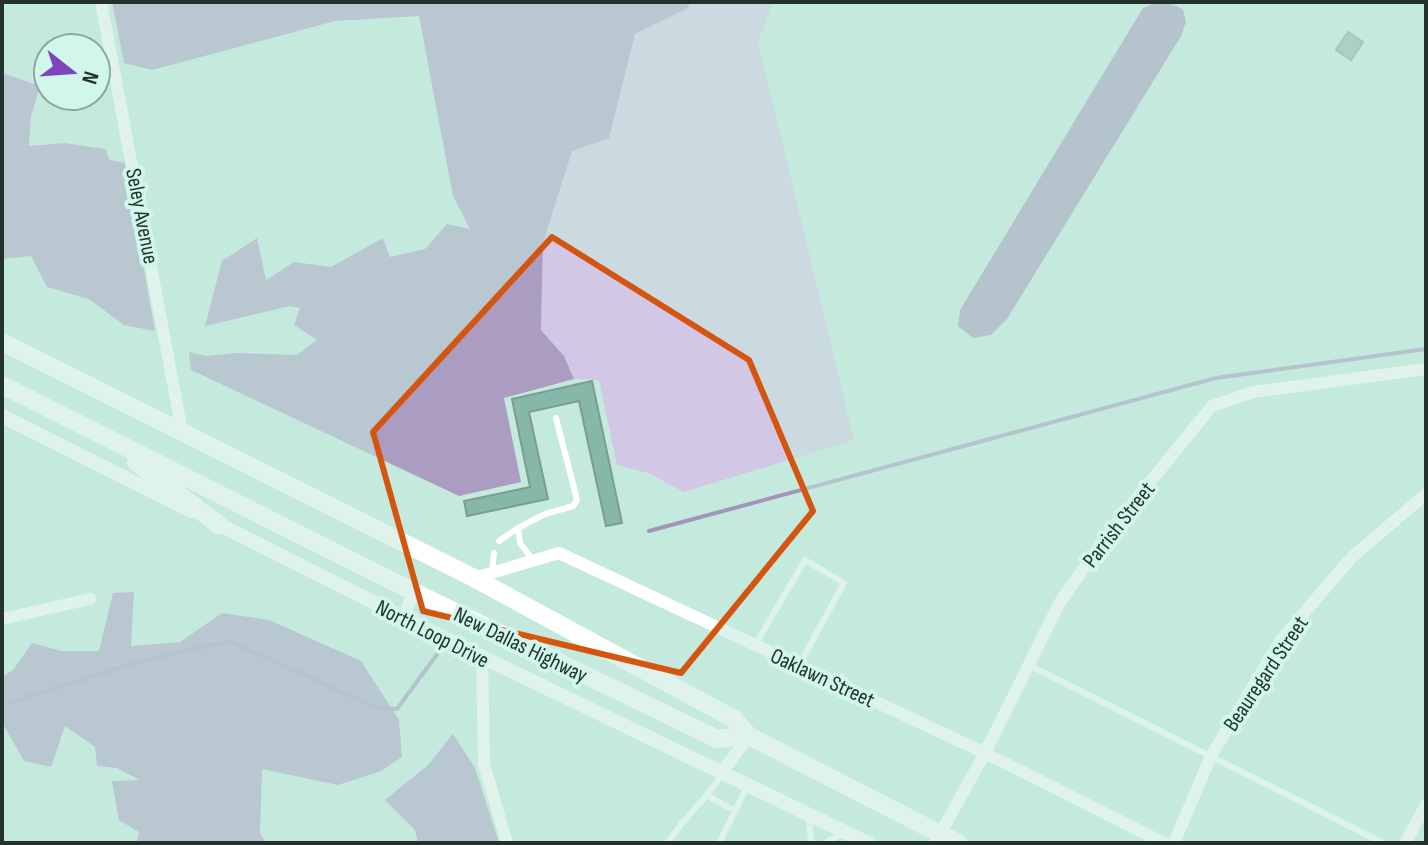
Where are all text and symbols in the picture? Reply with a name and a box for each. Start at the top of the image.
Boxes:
north arrow [32,32,112,112]
text: N [75,68,104,87]
street label: Seley Avenue [119,166,164,266]
street label: Parrish Street [1077,476,1161,573]
street label: North Loop Drive [371,594,494,674]
street label: New Dallas Highway [449,601,592,690]
street label: Beauregard Street [1218,611,1315,737]
street label: Oaklawn Street [766,643,879,714]

